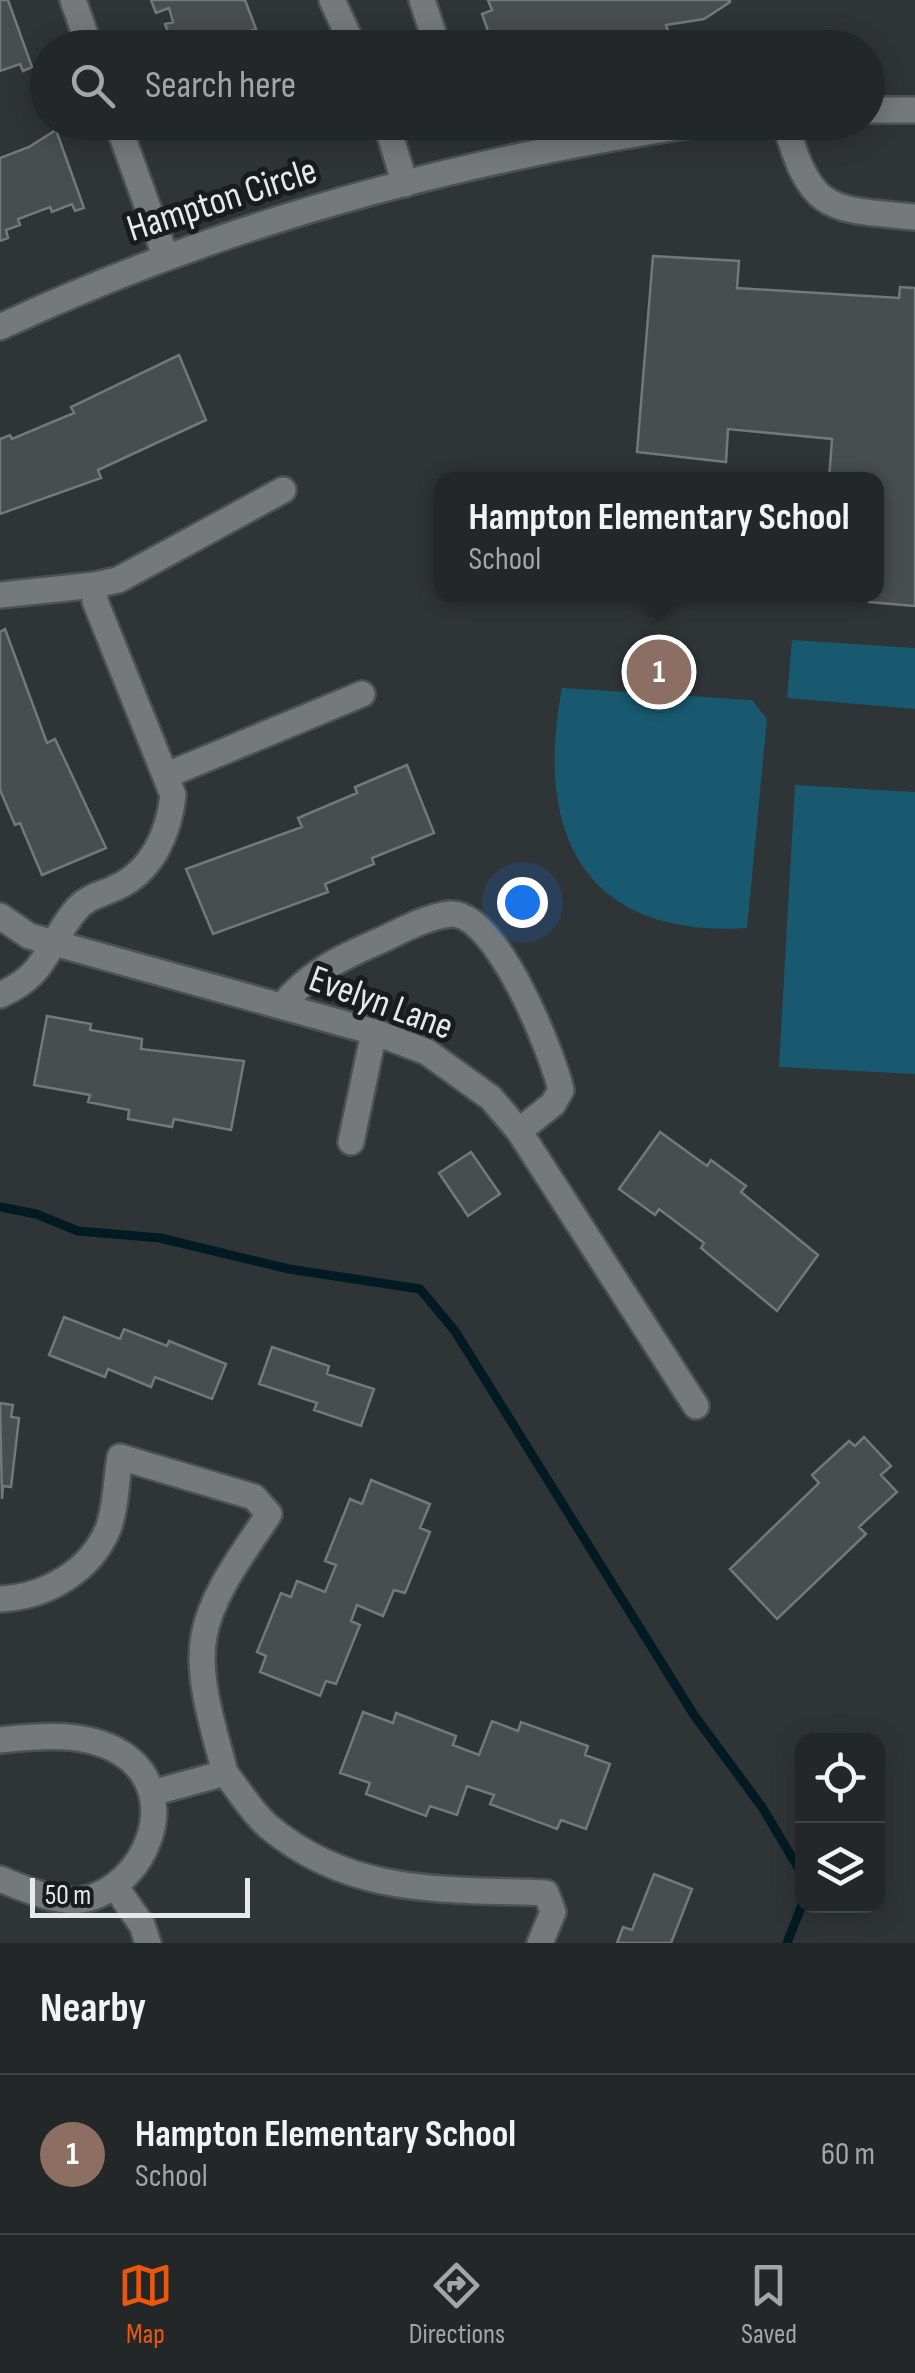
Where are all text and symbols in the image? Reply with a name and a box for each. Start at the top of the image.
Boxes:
search box [30,30,885,140]
icon: search [65,58,120,113]
text: Search here [145,63,296,108]
street label: Hampton Circle [121,148,323,252]
popup [434,472,884,602]
text: Hampton Elementary School [468,495,850,540]
text: School [468,540,541,579]
pin: 1 [626,634,692,710]
your location [497,877,548,928]
street label: Evelyn Lane [303,956,459,1050]
map controls [795,1733,885,1913]
button: locate [795,1733,885,1823]
button: layers [795,1823,885,1913]
scale bar [30,1873,250,1918]
text: 50 m [45,1879,91,1912]
text: Nearby [40,1983,146,2034]
text: Hampton Elementary School [135,2112,516,2157]
text: 1 [66,2135,79,2174]
text: 60 m [821,2135,875,2174]
text: School [135,2157,208,2196]
tab: Map [118,2258,173,2351]
tab: Directions [409,2258,505,2351]
tab: Saved [741,2258,797,2351]

